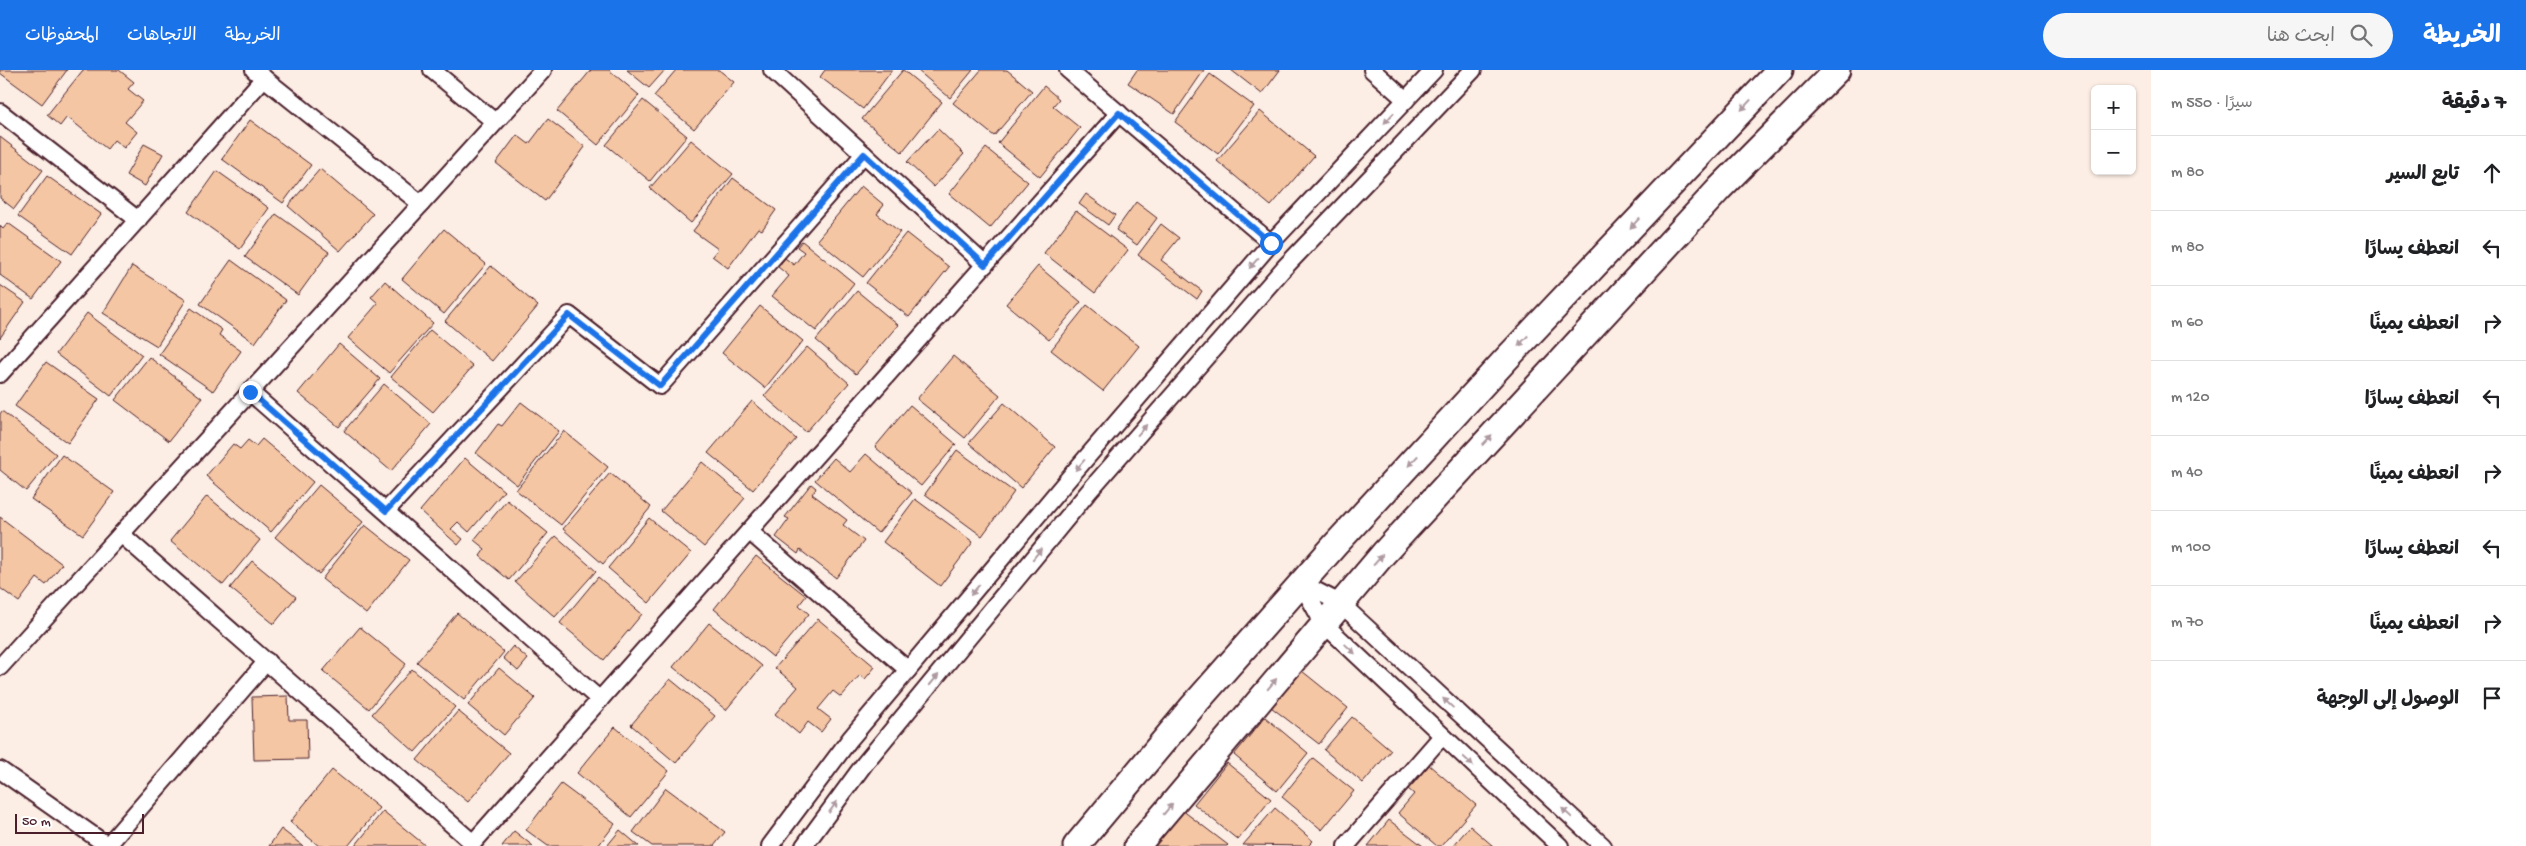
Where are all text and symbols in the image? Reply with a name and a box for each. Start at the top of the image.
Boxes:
search box [2043,13,2393,58]
icon: search [2347,21,2375,49]
text: الخريطة [2423,23,2501,52]
text: المحفوظات [25,26,99,47]
text: الاتجاهات [127,26,197,47]
text: الخريطة [225,26,281,47]
text: ابحث هنا [2267,26,2335,49]
map controls [2091,85,2136,175]
button: + [2091,85,2136,130]
text: 7 دقيقة [2442,92,2506,117]
text: سيرًا · 550 m [2171,95,2253,114]
one-way arrow [1740,99,1752,111]
one-way arrow [1383,112,1395,124]
button: − [2091,130,2136,175]
icon: ahead [2478,159,2506,187]
text: 80 m [2171,164,2204,183]
text: تابع السير [2387,164,2459,187]
one-way arrow [1629,217,1641,229]
route start [1260,232,1283,255]
icon: left [2478,234,2506,262]
text: 80 m [2171,239,2204,258]
text: انعطف يسارًا [2365,239,2459,262]
one-way arrow [1248,256,1260,268]
icon: right [2478,309,2506,337]
text: 60 m [2171,314,2203,333]
text: انعطف يمينًا [2370,314,2459,337]
one-way arrow [1517,335,1529,347]
route end [239,381,262,404]
icon: left [2478,384,2506,412]
text: 120 m [2171,389,2210,408]
text: انعطف يسارًا [2365,389,2459,412]
one-way arrow [1136,424,1147,436]
one-way arrow [1482,434,1493,446]
one-way arrow [1407,454,1419,466]
one-way arrow [1074,459,1085,472]
icon: right [2478,459,2506,487]
text: 40 m [2171,464,2203,483]
text: انعطف يمينًا [2370,464,2459,487]
icon: left [2478,534,2506,562]
text: 100 m [2171,539,2211,558]
text: انعطف يسارًا [2365,539,2459,562]
one-way arrow [1032,548,1043,561]
one-way arrow [1372,553,1383,566]
one-way arrow [970,583,981,596]
icon: right [2478,609,2506,637]
text: 70 m [2171,614,2204,633]
text: انعطف يمينًا [2370,614,2459,637]
one-way arrow [1344,643,1356,655]
one-way arrow [928,673,939,686]
one-way arrow [1267,677,1278,690]
icon: arrive [2478,684,2506,712]
text: الوصول إلى الوجهة [2316,689,2459,712]
one-way arrow [1442,697,1454,709]
one-way arrow [1462,755,1474,767]
one-way arrow [828,800,838,814]
one-way arrow [1163,802,1174,815]
one-way arrow [1561,807,1573,819]
scale bar [15,811,144,834]
text: 50 m [22,814,51,831]

